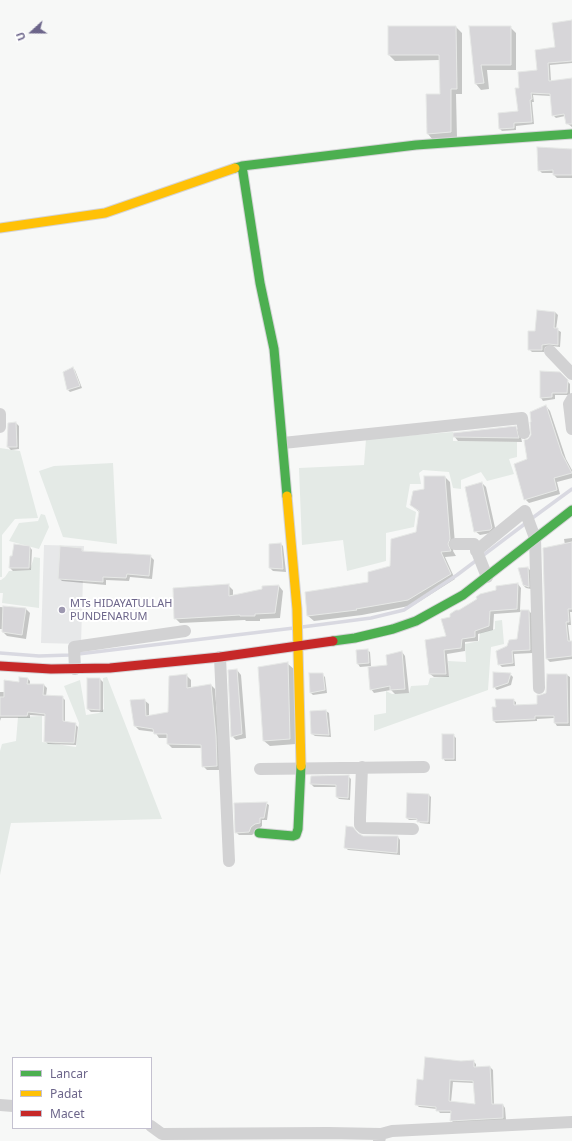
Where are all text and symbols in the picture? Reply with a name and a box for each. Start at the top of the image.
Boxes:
north arrow [12,12,52,52]
text: U [12,30,29,43]
place label: MTs HIDAYATULLAH PUNDENARUM [70,597,172,623]
marker: MTs HIDAYATULLAH PUNDENARUM [57,605,67,615]
legend [12,1057,152,1129]
text: Lancar [50,1065,88,1082]
text: Padat [50,1085,82,1102]
text: Macet [50,1105,84,1122]

